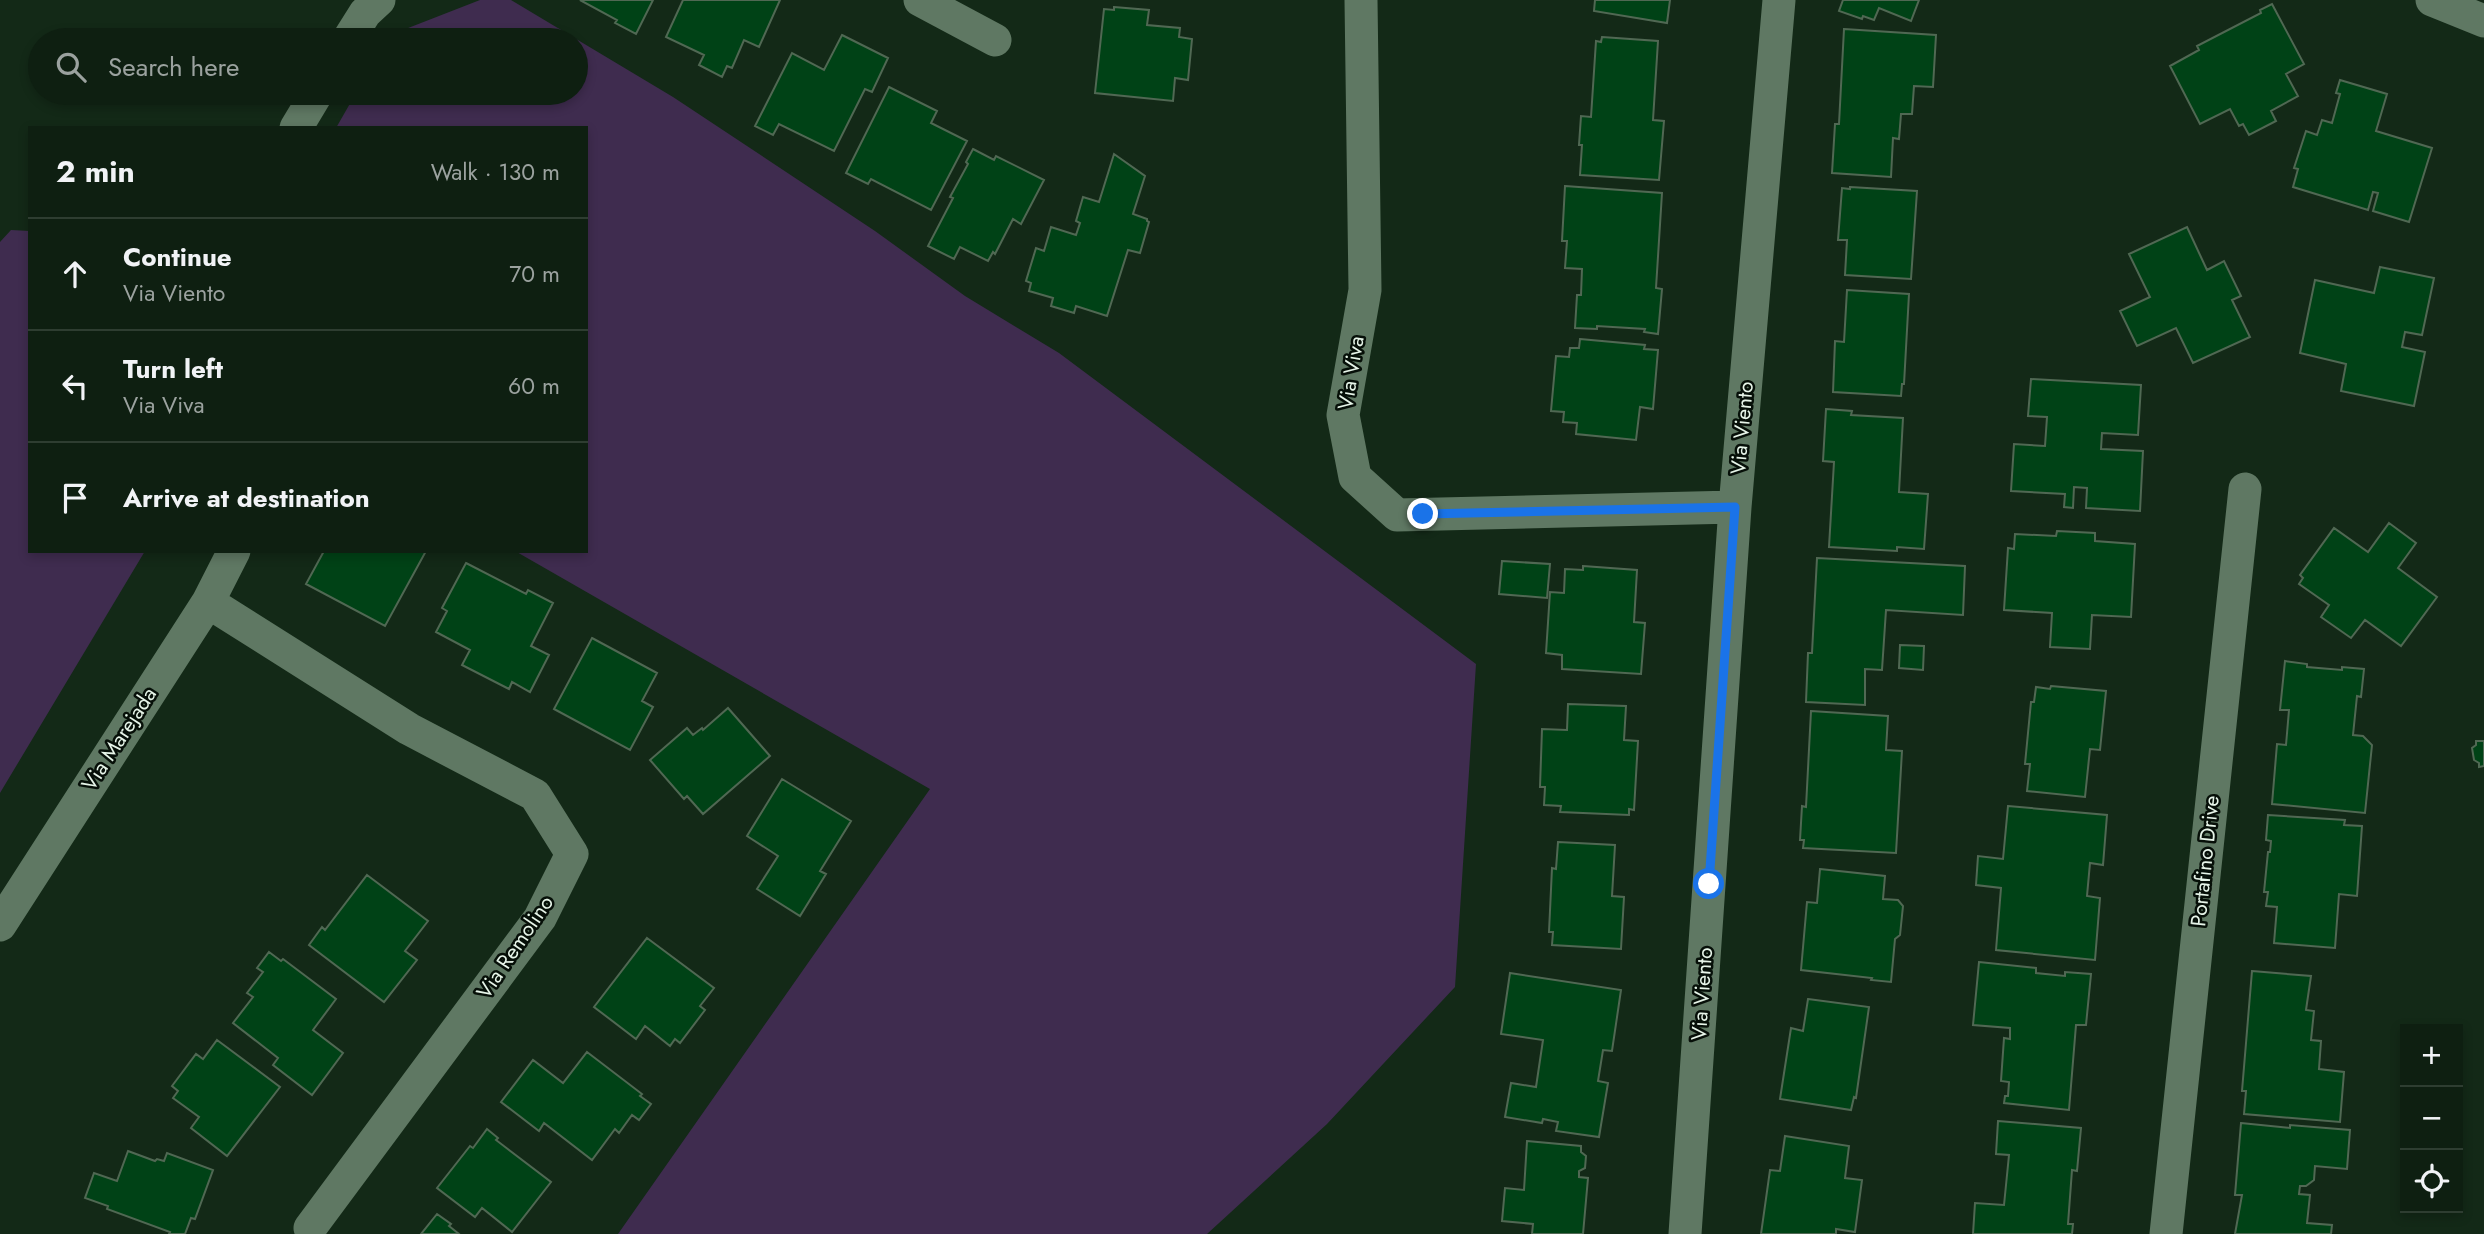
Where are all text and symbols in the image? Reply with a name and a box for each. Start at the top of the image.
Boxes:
search box [28,28,588,105]
icon: search [52,48,90,86]
text: Search here [108,48,240,86]
text: 2 min [56,150,135,193]
text: Walk · 130 m [431,155,560,189]
text: Continue [123,238,232,276]
icon: ahead [56,255,94,293]
text: 70 m [509,257,560,291]
text: Via Viento [123,276,225,310]
street label: Via Viva [1330,334,1372,412]
text: Turn left [123,350,223,388]
icon: left [56,367,94,405]
text: 60 m [508,369,560,403]
street label: Via Viento [1723,380,1761,476]
text: Via Viva [123,388,204,422]
icon: arrive [56,479,94,517]
text: Arrive at destination [123,479,370,517]
route end [1407,498,1438,529]
street label: Via Marejada [74,681,164,797]
street label: Portafino Drive [2183,794,2227,928]
route start [1693,868,1724,899]
street label: Via Remolino [469,889,561,1005]
street label: Via Viento [1684,946,1720,1042]
map controls [2400,1024,2463,1213]
button: + [2400,1024,2463,1087]
button: − [2400,1087,2463,1150]
button: locate [2400,1150,2463,1213]

